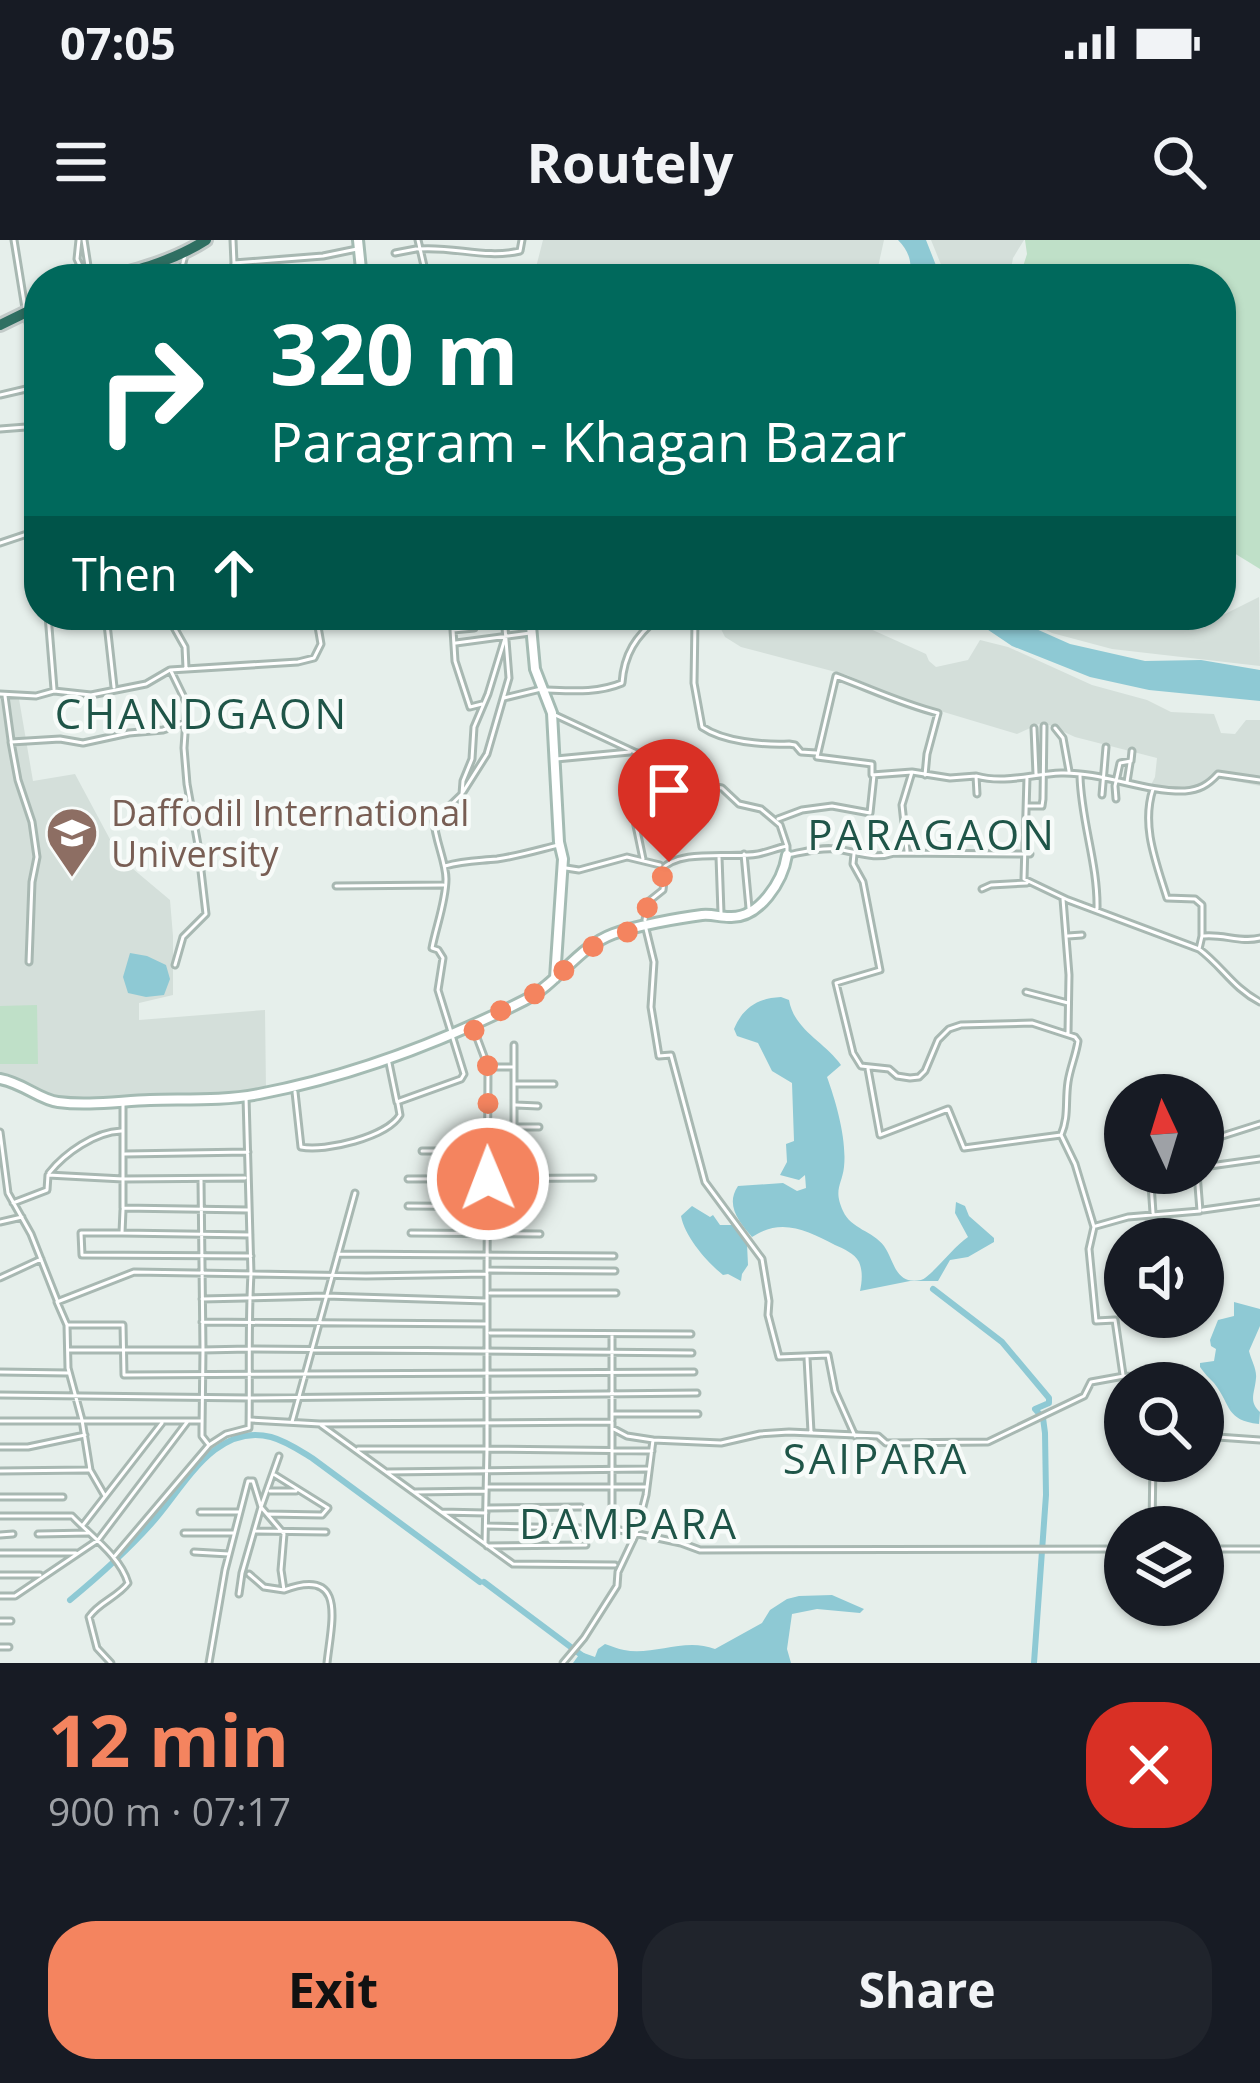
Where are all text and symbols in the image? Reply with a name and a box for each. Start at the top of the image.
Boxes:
text: 07:05 [60,12,176,73]
text: Routely [526,125,734,199]
icon: menu [48,129,114,195]
icon: search [1146,129,1212,195]
text: 320 m [270,295,518,410]
icon: right [72,312,228,468]
text: Paragram - Khagan Bazar [270,404,906,478]
icon: ahead [201,540,267,606]
text: Then [72,543,177,604]
district label: CHANDGAON [55,684,349,741]
pin [618,739,720,862]
icon: arrive [636,757,702,823]
place label: Daffodil International University [111,788,469,878]
school or university icon: Daffodil International University [44,805,100,879]
district label: PARAGAON [807,805,1057,862]
north arrow [1104,1074,1224,1194]
map controls [1104,1074,1224,1626]
position arrow [425,1116,551,1242]
button: sound [1104,1218,1224,1338]
button: search [1104,1362,1224,1482]
district label: SAIPARA [783,1429,969,1486]
district label: DAMPARA [519,1494,739,1551]
button: layers [1104,1506,1224,1626]
text: 12 min [48,1690,289,1788]
button: close [1086,1702,1212,1828]
text: 900 m · 07:17 [48,1784,291,1837]
button: Exit [48,1921,618,2059]
button: Share [642,1921,1212,2059]

